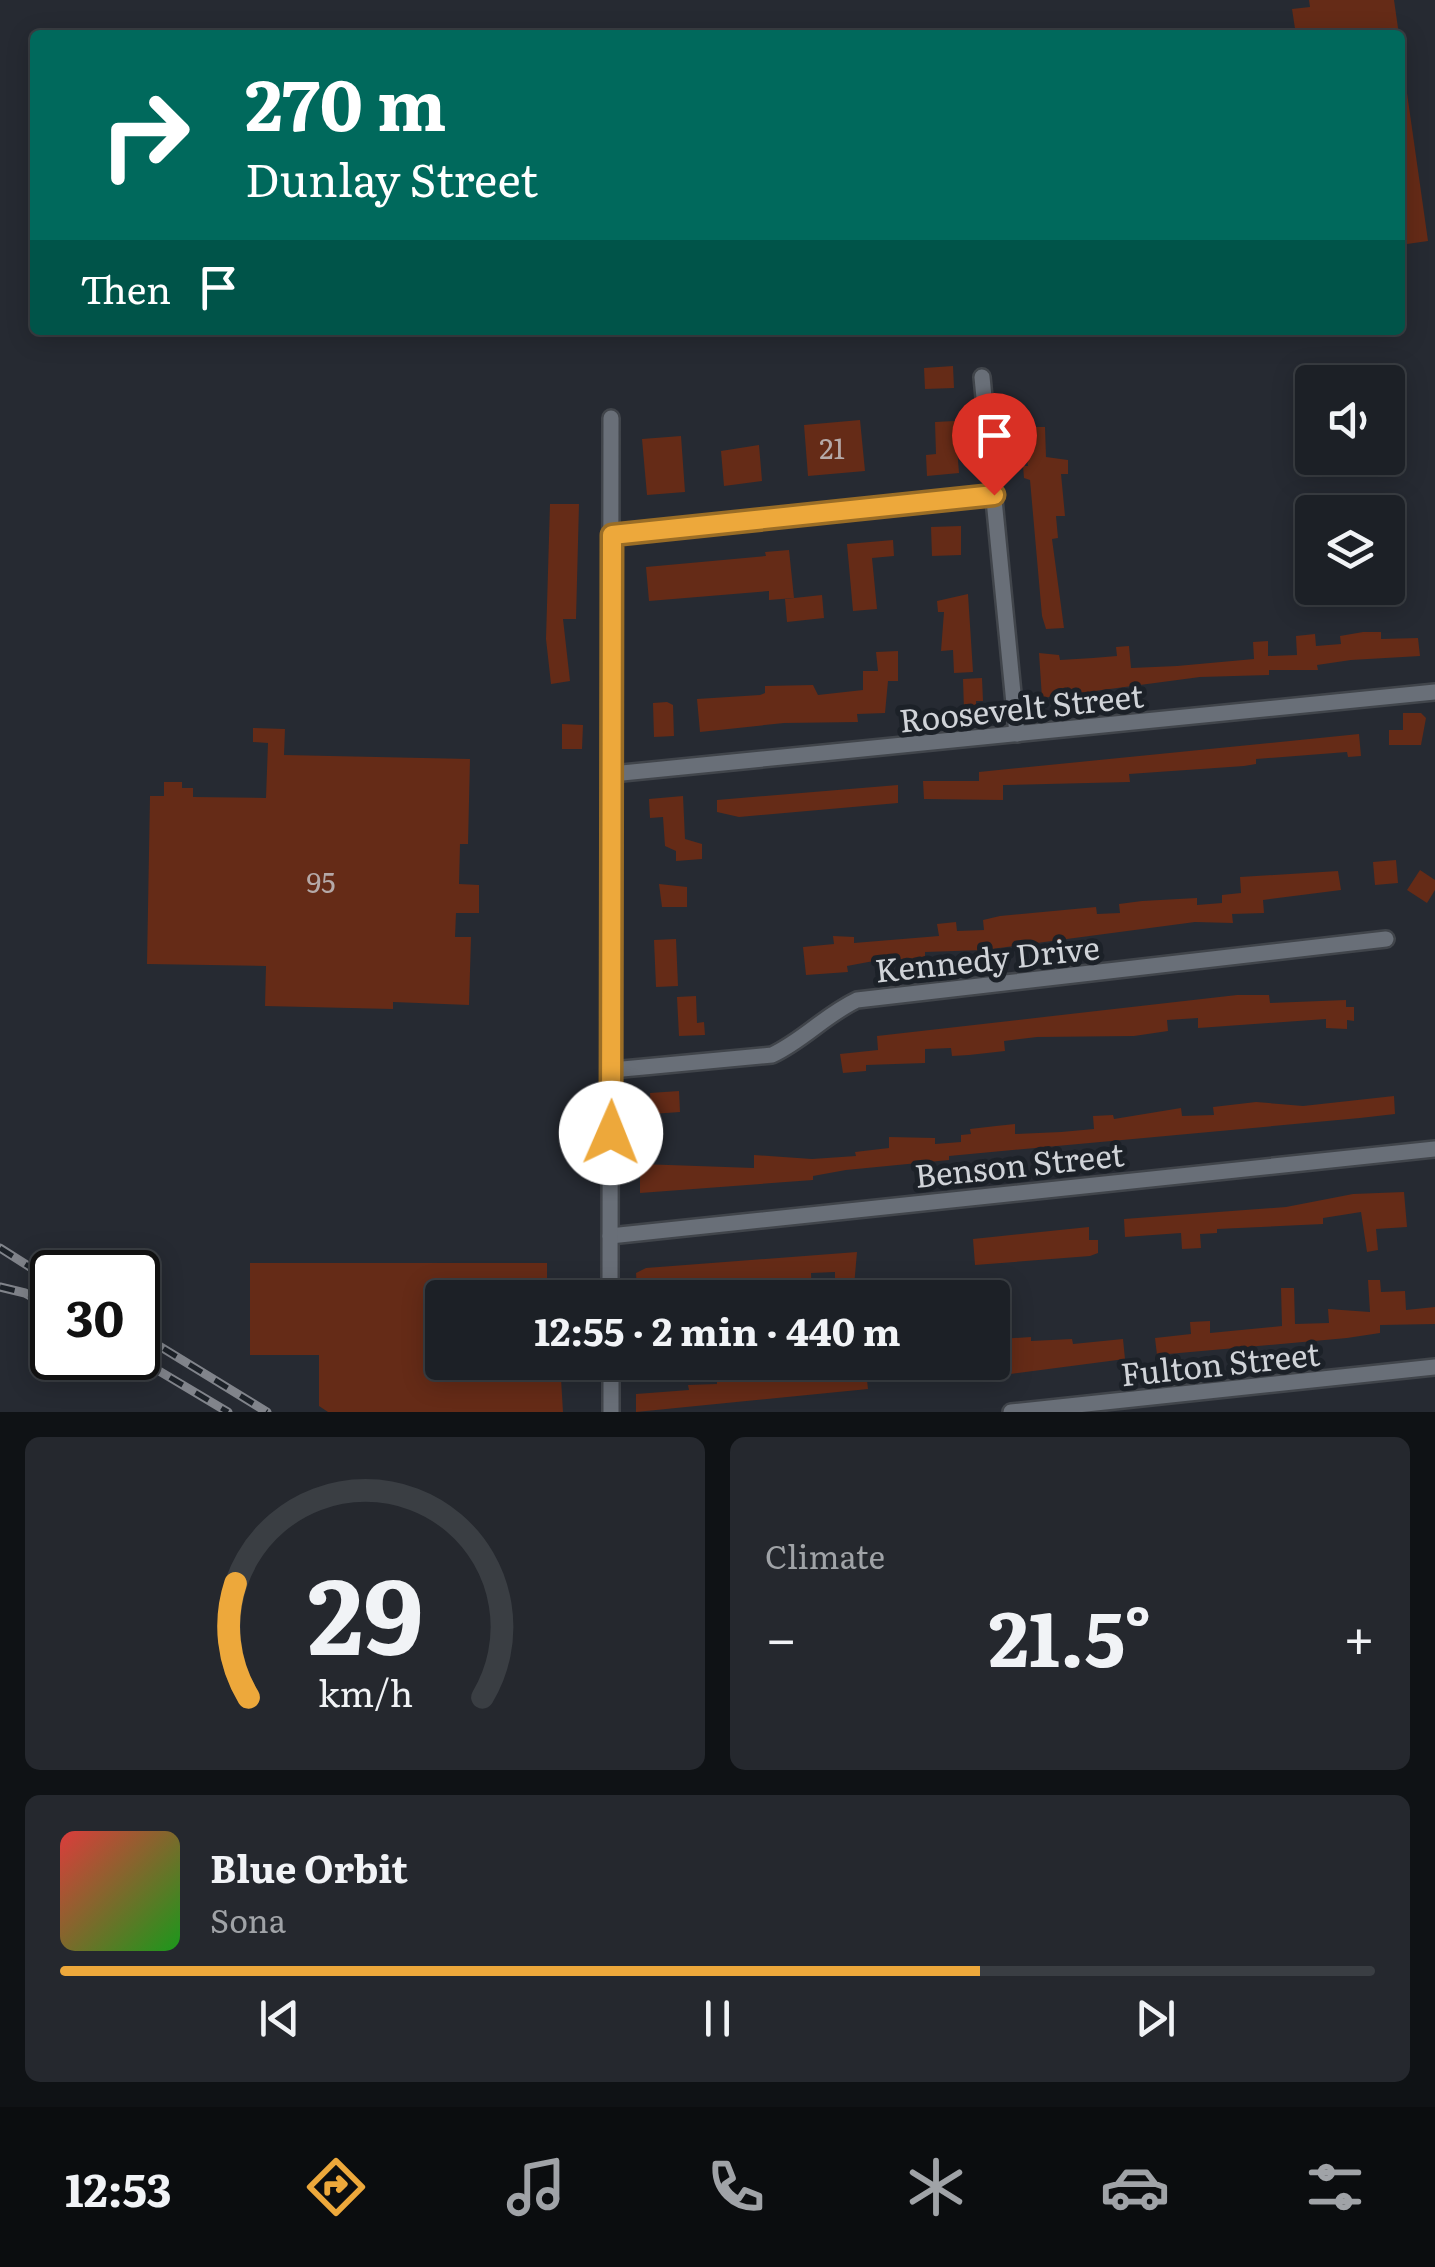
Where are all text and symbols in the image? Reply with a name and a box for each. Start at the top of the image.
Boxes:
text: 270 m [245,49,447,153]
icon: right [80,70,210,200]
text: Dunlay Street [245,144,538,211]
text: Then [80,259,171,316]
icon: arrive [191,260,246,315]
map controls [1295,365,1405,605]
button: sound [1295,365,1405,475]
pin [952,393,1037,496]
icon: arrive [967,408,1022,463]
house number: 21 [819,426,845,468]
button: layers [1295,495,1405,605]
street label: Roosevelt Street [896,669,1146,743]
house number: 95 [307,860,335,902]
street label: Kennedy Drive [872,921,1102,993]
position arrow [559,1081,663,1185]
street label: Benson Street [912,1128,1126,1198]
speed limit sign: 30 [30,1250,160,1380]
text: 12:55 · 2 min · 440 m [534,1301,901,1358]
street label: Fulton Street [1118,1328,1322,1396]
text: Climate [765,1531,885,1579]
text: 29 [307,1533,423,1687]
text: 21.5° [988,1579,1152,1690]
text: − [765,1594,797,1676]
text: + [1343,1594,1375,1676]
text: km/h [317,1665,413,1718]
text: Blue Orbit [210,1838,408,1895]
text: Sona [210,1895,286,1943]
icon: previous [252,1991,307,2046]
icon: pause [690,1991,745,2046]
icon: next [1128,1991,1183,2046]
icon: directions [301,2152,371,2222]
icon: music [501,2152,571,2222]
icon: phone [701,2152,771,2222]
icon: climate [901,2152,971,2222]
icon: car [1100,2152,1170,2222]
icon: filters [1300,2152,1370,2222]
text: 12:53 [65,2154,172,2221]

